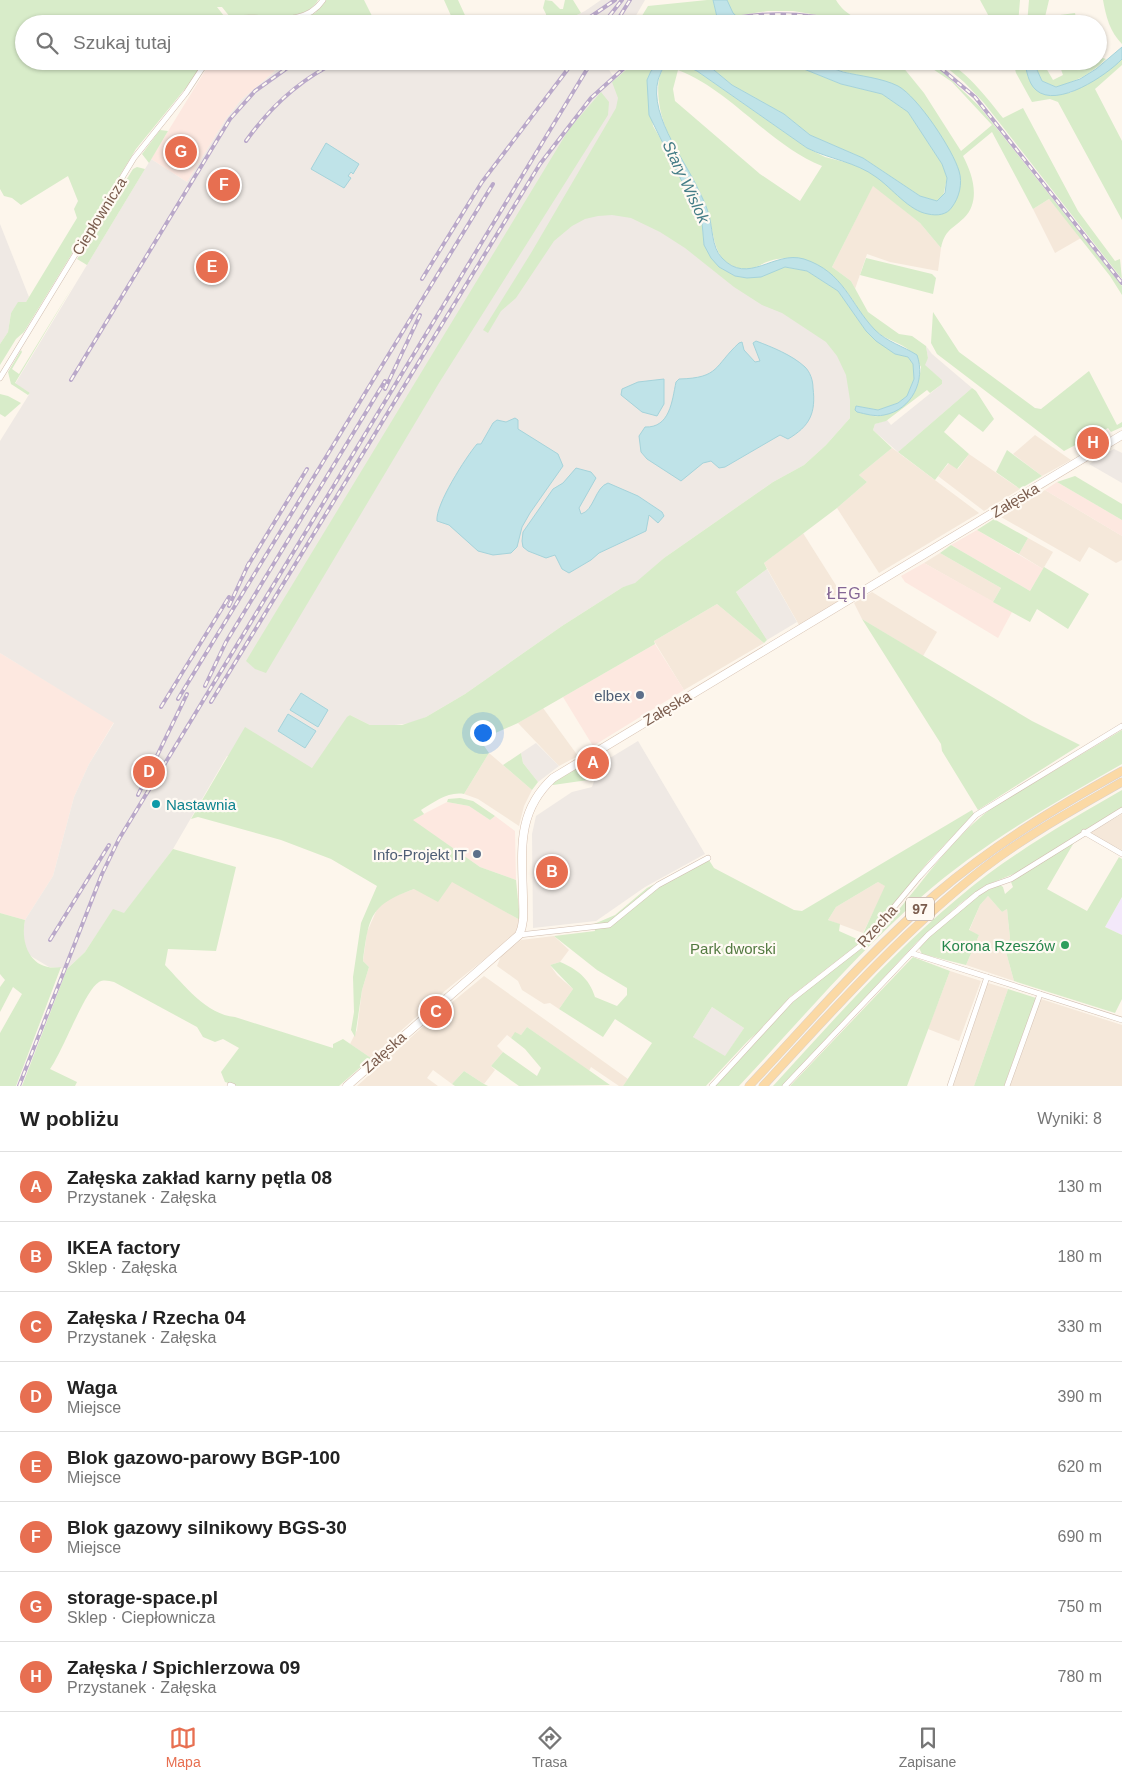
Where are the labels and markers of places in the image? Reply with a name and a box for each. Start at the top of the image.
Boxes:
pin: G [165,133,197,171]
pin: F [208,166,240,204]
pin: E [196,248,228,286]
pin: H [1077,424,1109,462]
place label: elbex [594,687,631,704]
marker: elbex [634,689,646,701]
pin: A [577,744,609,782]
pin: D [133,753,165,791]
place label: Nastawnia [166,796,237,813]
marker: Nastawnia [150,798,162,810]
place label: Info-Projekt IT [373,846,467,863]
marker: Info-Projekt IT [471,848,483,860]
pin: B [536,853,568,891]
place label: Korona Rzeszów [942,937,1055,954]
marker: Korona Rzeszów [1059,939,1071,951]
pin: C [420,993,452,1031]

